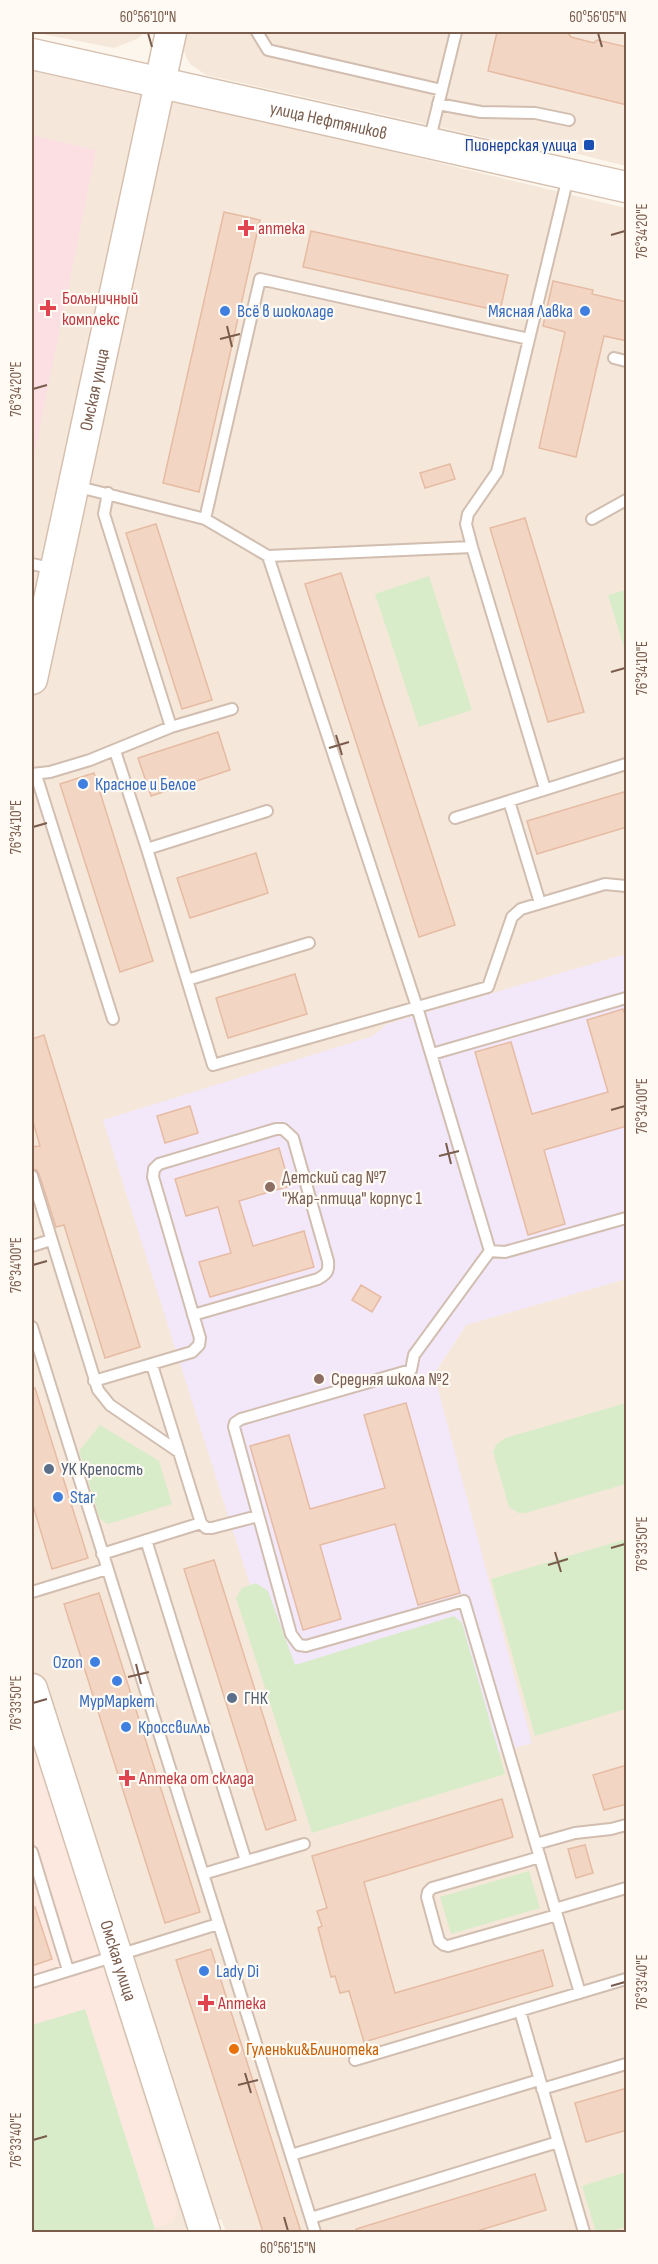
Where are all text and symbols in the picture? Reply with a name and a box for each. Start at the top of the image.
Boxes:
text: 60°56'10"N [120,8,176,27]
text: 60°56'05"N [569,8,627,27]
street label: улица Нефтяников [268,97,389,144]
place label: Пионерская улица [465,135,577,156]
marker: Пионерская улица [582,138,596,152]
text: 76°34'20"E [633,203,652,259]
place label: аптека [258,218,305,239]
marker: аптека [239,221,253,235]
place label: Больничный комплекс [62,288,138,330]
marker: Больничный комплекс [39,299,57,317]
place label: Всё в шоколаде [237,301,334,322]
place label: Мясная Лавка [488,301,573,322]
marker: Всё в шоколаде [218,304,232,318]
marker: Мясная Лавка [578,304,592,318]
street label: Омская улица [75,346,113,433]
text: 76°34'20"E [7,361,26,417]
text: 76°34'10"E [633,641,652,695]
place label: Красное и Белое [95,774,196,795]
marker: Красное и Белое [76,777,90,791]
text: 76°34'10"E [7,800,26,854]
text: 76°34'00"E [633,1078,652,1134]
place label: Детский сад №7 "Жар-птица" корпус 1 [282,1167,423,1209]
marker: Детский сад №7 "Жар-птица" корпус 1 [263,1180,277,1194]
text: 76°34'00"E [7,1237,26,1293]
place label: Средняя школа №2 [331,1369,449,1390]
marker: Средняя школа №2 [312,1372,326,1386]
place label: УК Крепость [61,1459,143,1480]
marker: УК Крепость [42,1462,56,1476]
place label: Star [70,1487,95,1508]
marker: Star [51,1490,65,1504]
text: 76°33'50"E [633,1516,652,1572]
place label: Ozon [53,1652,83,1673]
marker: Ozon [88,1655,102,1669]
marker: МурМаркет [110,1674,124,1688]
text: 76°33'50"E [7,1675,26,1731]
place label: ГНК [244,1688,269,1709]
place label: МурМаркет [79,1691,155,1712]
marker: ГНК [225,1691,239,1705]
place label: Кроссвилль [138,1717,210,1738]
marker: Кроссвилль [119,1720,133,1734]
place label: Аптека от склада [138,1768,254,1789]
marker: Аптека от склада [120,1771,134,1785]
street label: Омская улица [96,1918,141,2004]
text: 76°33'40"E [633,1954,652,2010]
place label: Lady Di [216,1961,259,1982]
marker: Lady Di [197,1964,211,1978]
place label: Аптека [217,1993,266,2014]
marker: Аптека [199,1996,213,2010]
place label: Гуленьки&Блинотека [246,2039,379,2060]
marker: Гуленьки&Блинотека [227,2042,241,2056]
text: 76°33'40"E [7,2112,26,2168]
text: 60°56'15"N [260,2239,316,2258]

